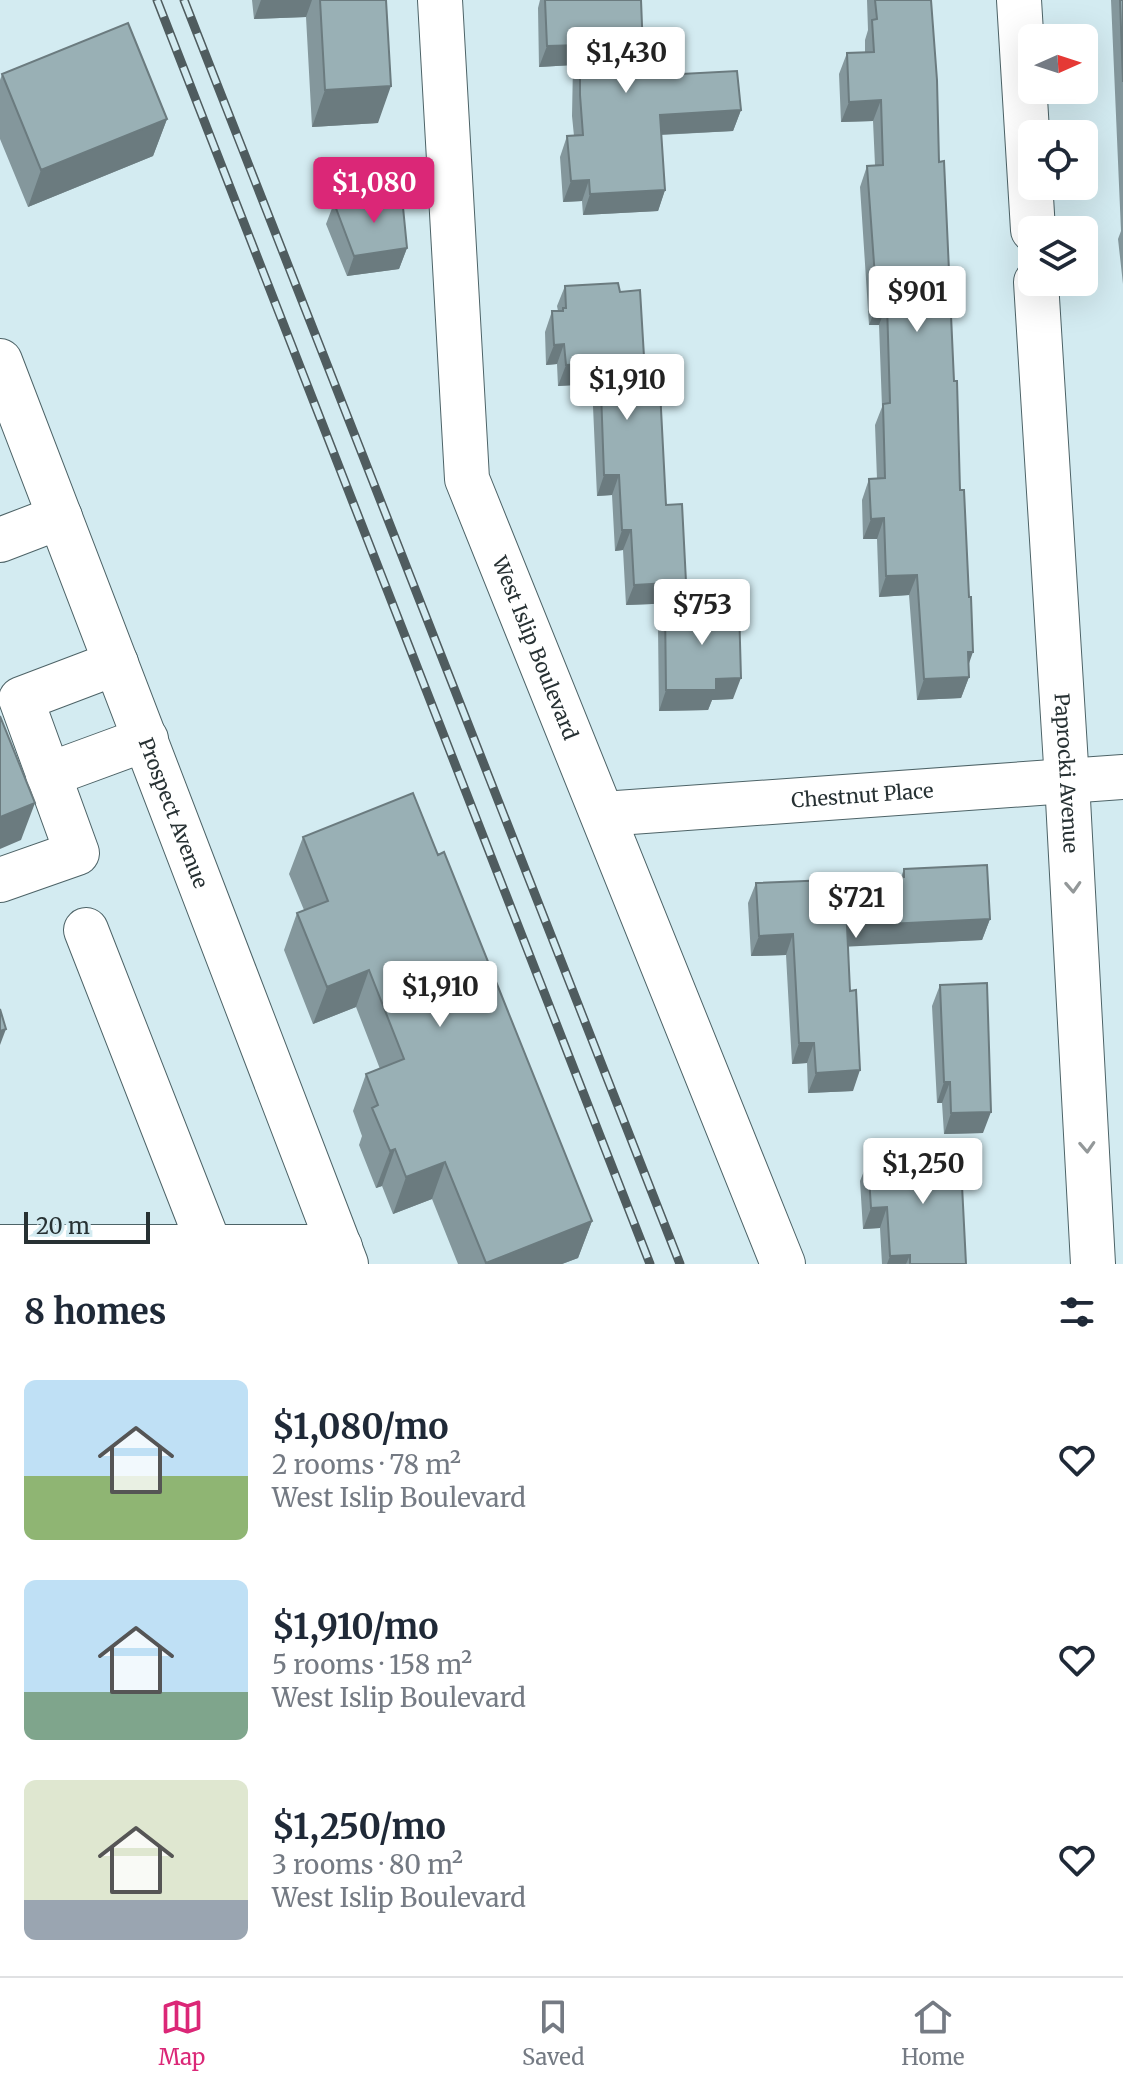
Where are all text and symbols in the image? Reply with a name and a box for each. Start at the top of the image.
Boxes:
north arrow [1018,24,1098,104]
map controls [1018,24,1098,296]
pin: $1,430 [561,27,691,95]
text: $1,430 [585,36,667,69]
button: locate [1018,120,1098,200]
pin: $1,080 [309,157,439,225]
text: $1,080 [331,166,417,199]
button: layers [1018,216,1098,296]
pin: $901 [870,266,964,334]
text: $901 [887,275,947,308]
pin: $1,910 [562,354,692,422]
text: $1,910 [588,363,666,396]
street label: West Islip Boulevard [487,552,584,743]
pin: $753 [655,579,749,647]
text: $753 [672,588,732,621]
street label: Paprocki Avenue [1050,692,1084,854]
street label: Prospect Avenue [133,734,214,892]
street label: Chestnut Place [790,778,934,813]
pin: $721 [809,872,903,940]
text: $721 [827,881,885,914]
one-way arrow [1064,881,1081,894]
pin: $1,910 [375,961,505,1029]
text: $1,910 [401,970,479,1003]
pin: $1,250 [858,1138,988,1206]
one-way arrow [1078,1141,1095,1154]
text: $1,250 [881,1147,965,1180]
scale bar [24,1208,150,1244]
text: 20 m [36,1212,90,1240]
icon: filters [1055,1290,1099,1334]
text: 8 homes [24,1291,166,1333]
text: $1,080/mo [272,1406,449,1448]
icon: home [88,1412,184,1508]
icon: heart [1055,1438,1099,1482]
text: 2 rooms · 78 m² [272,1448,461,1481]
text: West Islip Boulevard [272,1481,526,1514]
text: $1,910/mo [272,1606,439,1648]
icon: home [88,1612,184,1708]
icon: heart [1055,1638,1099,1682]
text: 5 rooms · 158 m² [272,1648,472,1681]
text: West Islip Boulevard [272,1681,526,1714]
text: $1,250/mo [272,1806,446,1848]
icon: home [88,1812,184,1908]
icon: heart [1055,1838,1099,1882]
text: 3 rooms · 80 m² [272,1848,463,1881]
text: West Islip Boulevard [272,1881,526,1914]
tab: Map [158,1995,205,2071]
tab: Saved [522,1995,584,2071]
tab: Home [901,1995,965,2071]

